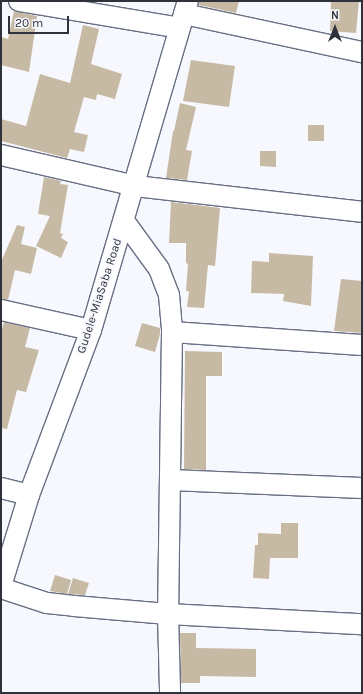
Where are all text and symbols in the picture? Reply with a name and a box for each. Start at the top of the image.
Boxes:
scale bar [10,8,71,34]
north arrow [315,8,355,48]
text: N [331,9,339,22]
text: 20 m [15,16,43,30]
street label: Gudele-MiaSaba Road [75,237,125,355]

